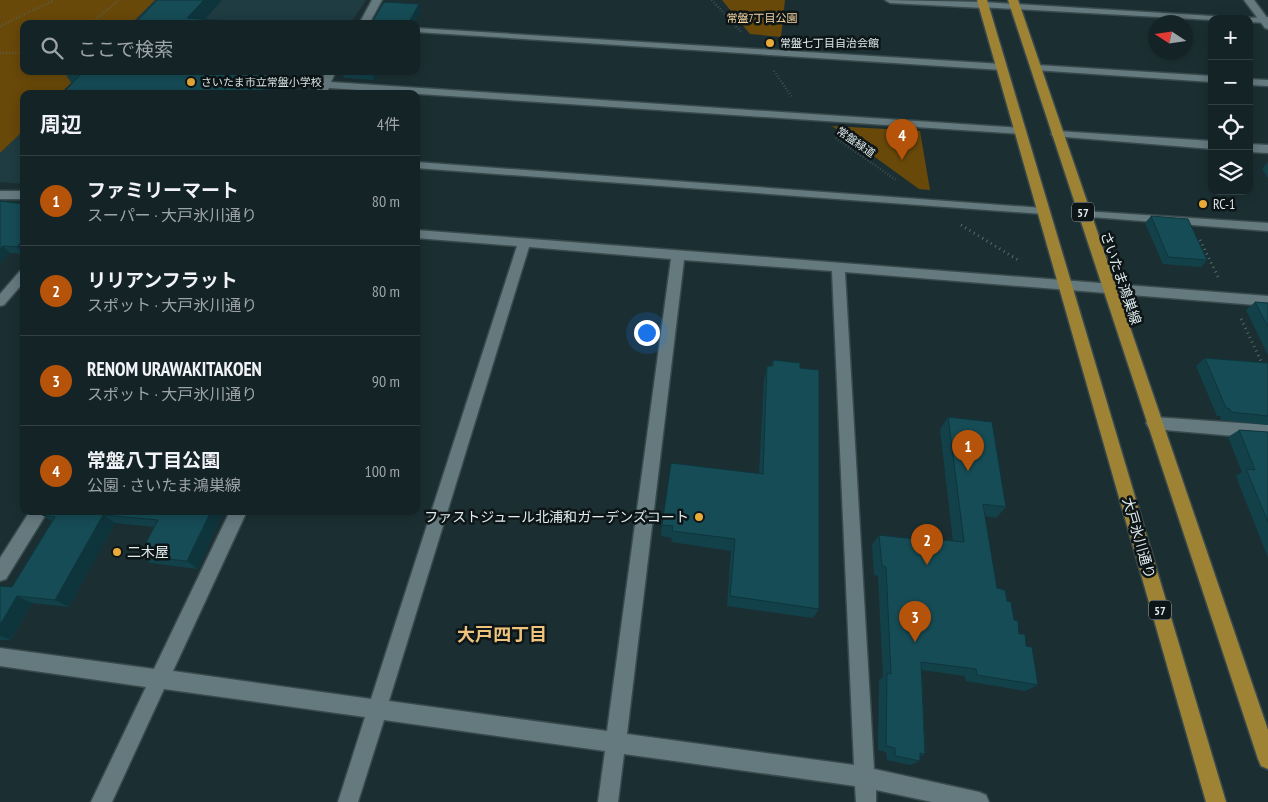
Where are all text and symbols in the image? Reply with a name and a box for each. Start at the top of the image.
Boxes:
park label: 常盤7丁目公園 [727,11,797,25]
north arrow [1148,15,1193,60]
map controls [1208,15,1253,195]
button: + [1208,15,1253,60]
search box [20,20,420,75]
icon: search [38,34,66,62]
place label: 常盤七丁目自治会館 [780,36,879,50]
text: ここで検索 [78,37,173,61]
marker: 常盤七丁目自治会館 [764,37,776,49]
button: − [1208,60,1253,105]
place label: さいたま市立常盤小学校 [201,75,322,89]
marker: さいたま市立常盤小学校 [185,76,197,88]
button: locate [1208,105,1253,150]
text: 周辺 [40,111,82,138]
text: 4件 [377,114,400,134]
pin: 4 [886,119,918,160]
street label: 常盤緑道 [834,124,878,160]
button: layers [1208,150,1253,195]
text: ファミリーマート [87,178,239,202]
text: 1 [52,191,60,211]
text: 80 m [372,191,400,211]
place label: RC-1 [1213,195,1235,213]
marker: RC-1 [1197,198,1209,210]
road number: 57 [1072,202,1094,222]
text: スーパー · 大戸氷川通り [87,205,257,225]
street label: さいたま鴻巣線 [1097,229,1145,327]
text: リリアンフラット [87,268,238,292]
text: 2 [52,281,60,301]
text: 80 m [372,281,400,301]
text: スポット · 大戸氷川通り [87,295,257,315]
your location [634,320,660,346]
text: RENOM URAWAKITAKOEN [87,357,262,381]
text: 3 [52,371,60,391]
text: 90 m [372,371,400,391]
text: スポット · 大戸氷川通り [87,384,257,404]
pin: 1 [952,430,984,471]
text: 常盤八丁目公園 [87,448,220,472]
text: 4 [52,461,60,481]
text: 100 m [365,461,400,481]
text: 公園 · さいたま鴻巣線 [87,475,241,495]
street label: 大戸氷川通り [1119,495,1159,581]
place label: ファストジュール北浦和ガーデンズコート [424,508,689,526]
marker: ファストジュール北浦和ガーデンズコート [693,511,705,523]
pin: 2 [911,524,943,565]
place label: 二木屋 [127,543,169,561]
marker: 二木屋 [111,546,123,558]
road number: 57 [1149,600,1171,620]
pin: 3 [899,601,931,642]
district label: 大戸四丁目 [457,623,547,646]

